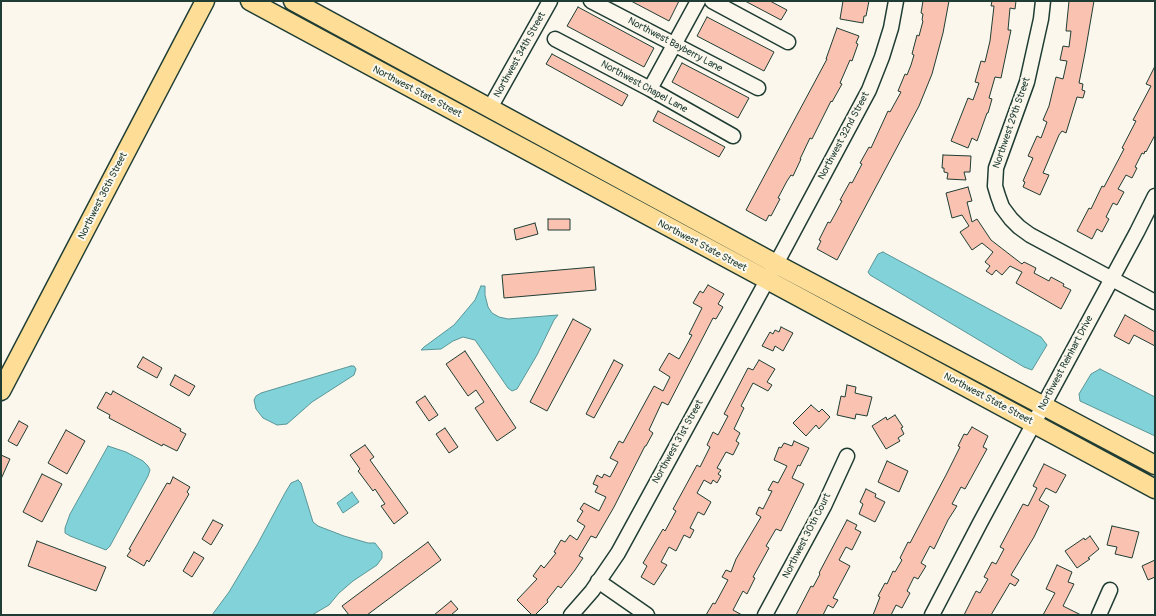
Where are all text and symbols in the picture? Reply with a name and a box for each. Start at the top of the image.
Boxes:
street label: Northwest 34th Street [491,10,549,100]
street label: Northwest Bayberry Lane [626,15,724,75]
street label: Northwest Chapel Lane [599,58,689,116]
street label: Northwest State Street [370,63,464,121]
street label: Northwest 29th Street [991,76,1033,170]
street label: Northwest 32nd Street [816,90,872,182]
street label: Northwest 36th Street [76,150,130,242]
street label: Northwest State Street [655,217,749,275]
street label: Northwest Reinhart Drive [1036,314,1096,412]
street label: Northwest State Street [941,370,1035,428]
street label: Northwest 31st Street [650,398,706,486]
street label: Northwest 30th Court [780,491,834,581]

